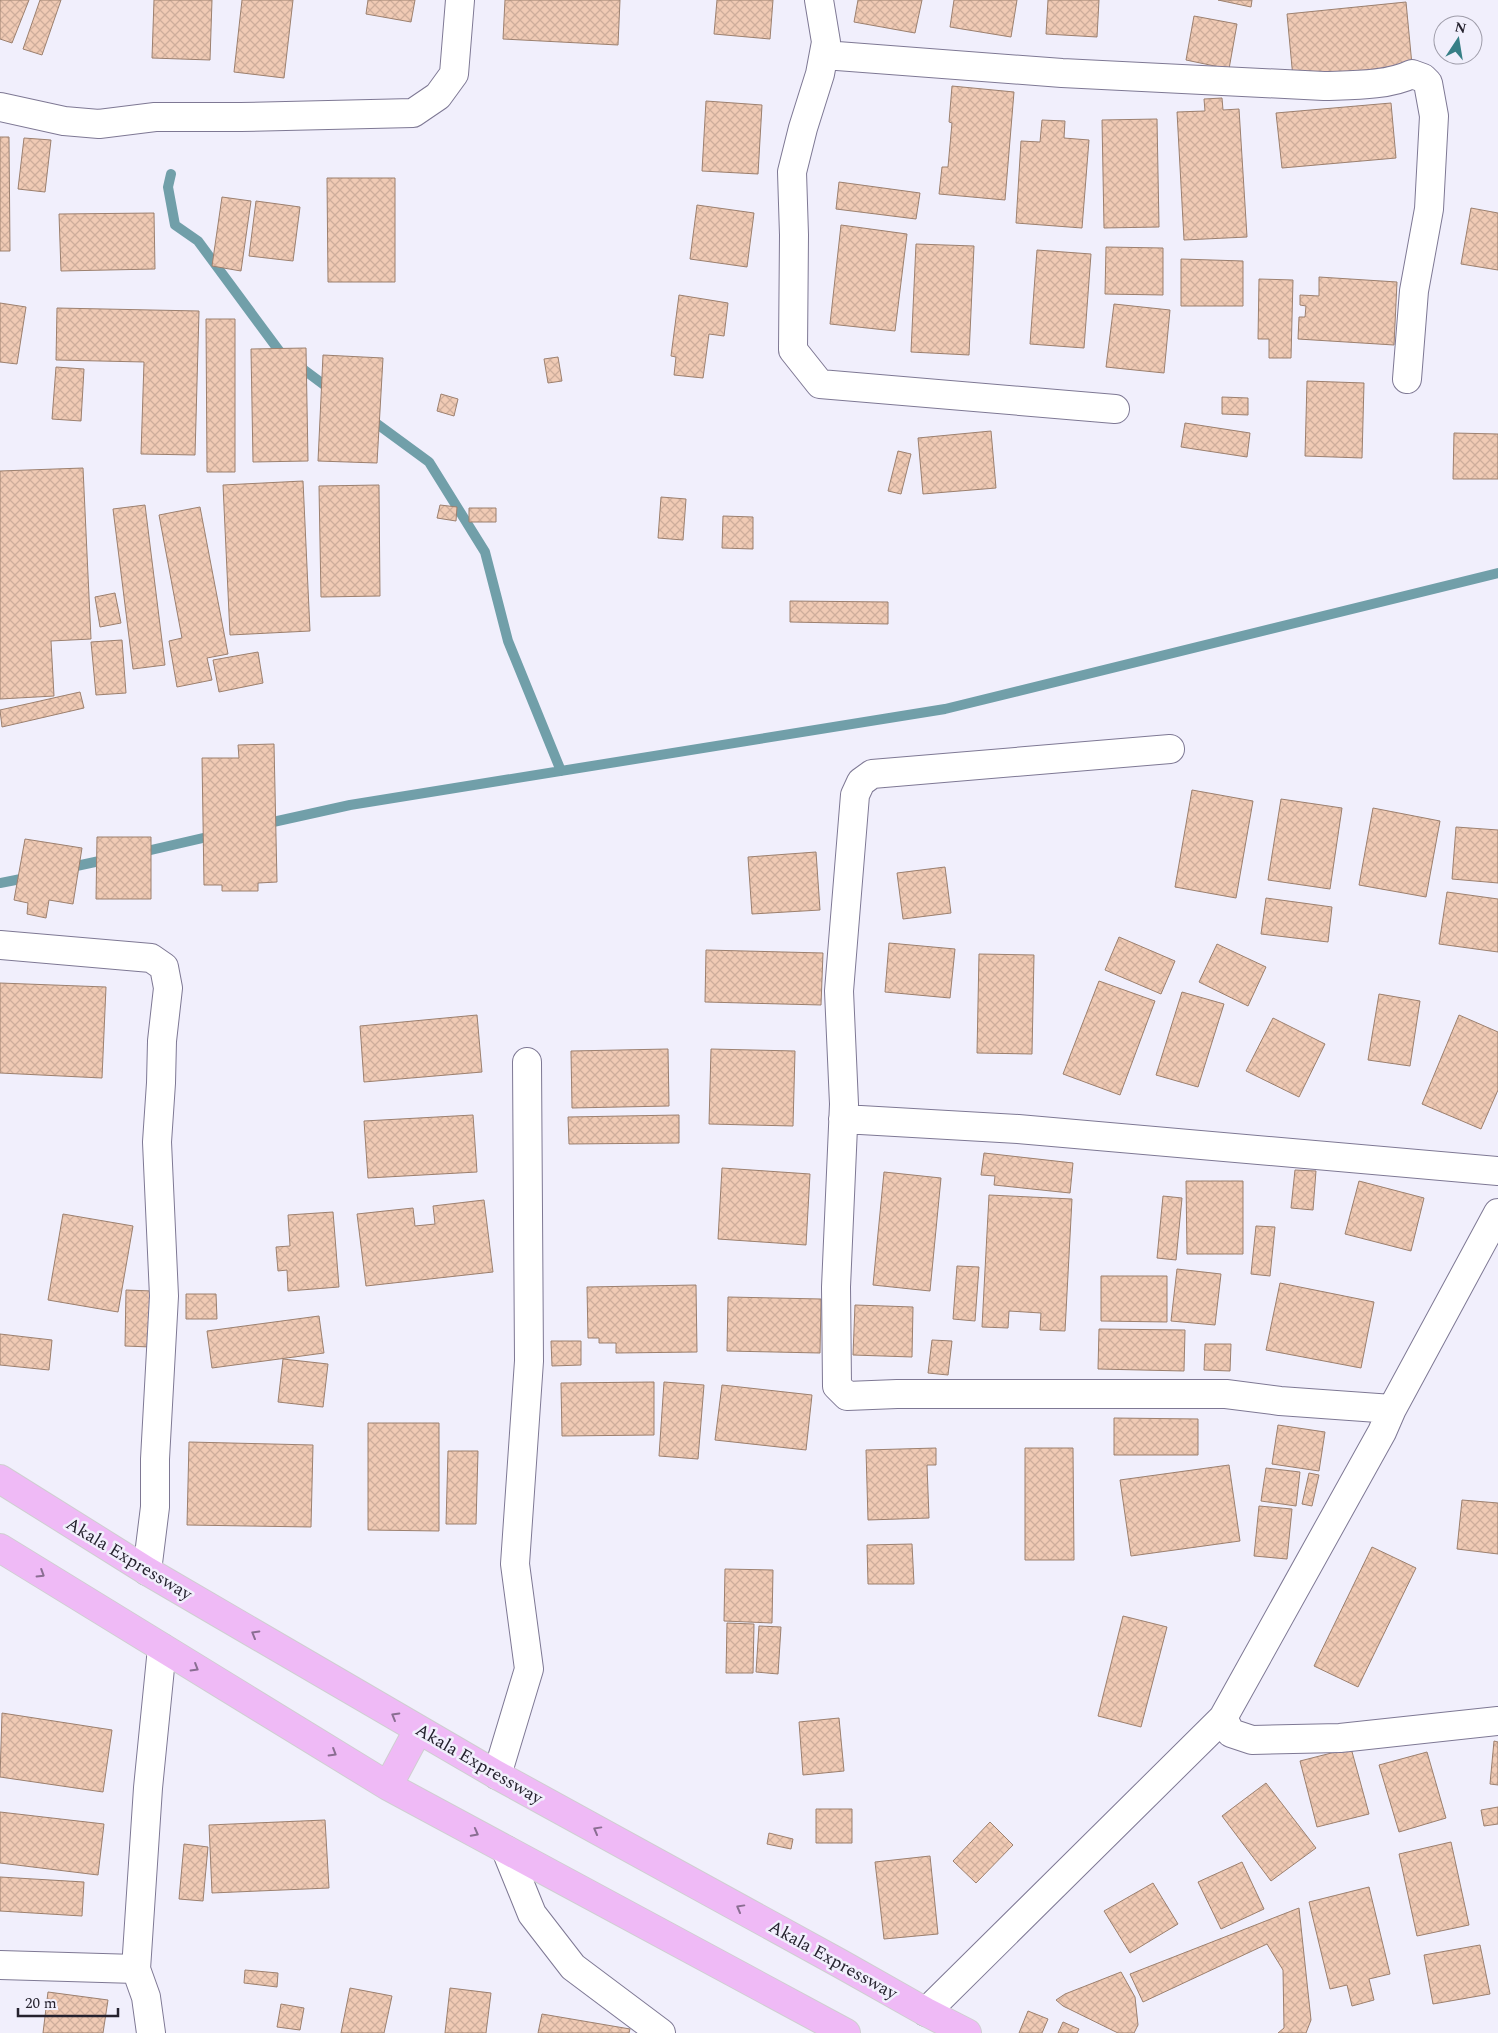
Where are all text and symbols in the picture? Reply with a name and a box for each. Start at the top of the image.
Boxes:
north arrow [1433,15,1483,65]
text: N [1453,16,1468,39]
street label: Akala Expressway [61,1510,199,1608]
one-way arrow [36,1567,45,1577]
one-way arrow [251,1631,260,1641]
one-way arrow [189,1662,198,1672]
one-way arrow [391,1713,400,1723]
street label: Akala Expressway [410,1716,549,1812]
one-way arrow [328,1746,337,1756]
one-way arrow [469,1827,478,1837]
one-way arrow [594,1827,603,1837]
one-way arrow [736,1905,745,1915]
street label: Akala Expressway [764,1913,903,2007]
scale bar [18,1986,118,2018]
text: 20 m [25,1992,57,2015]

